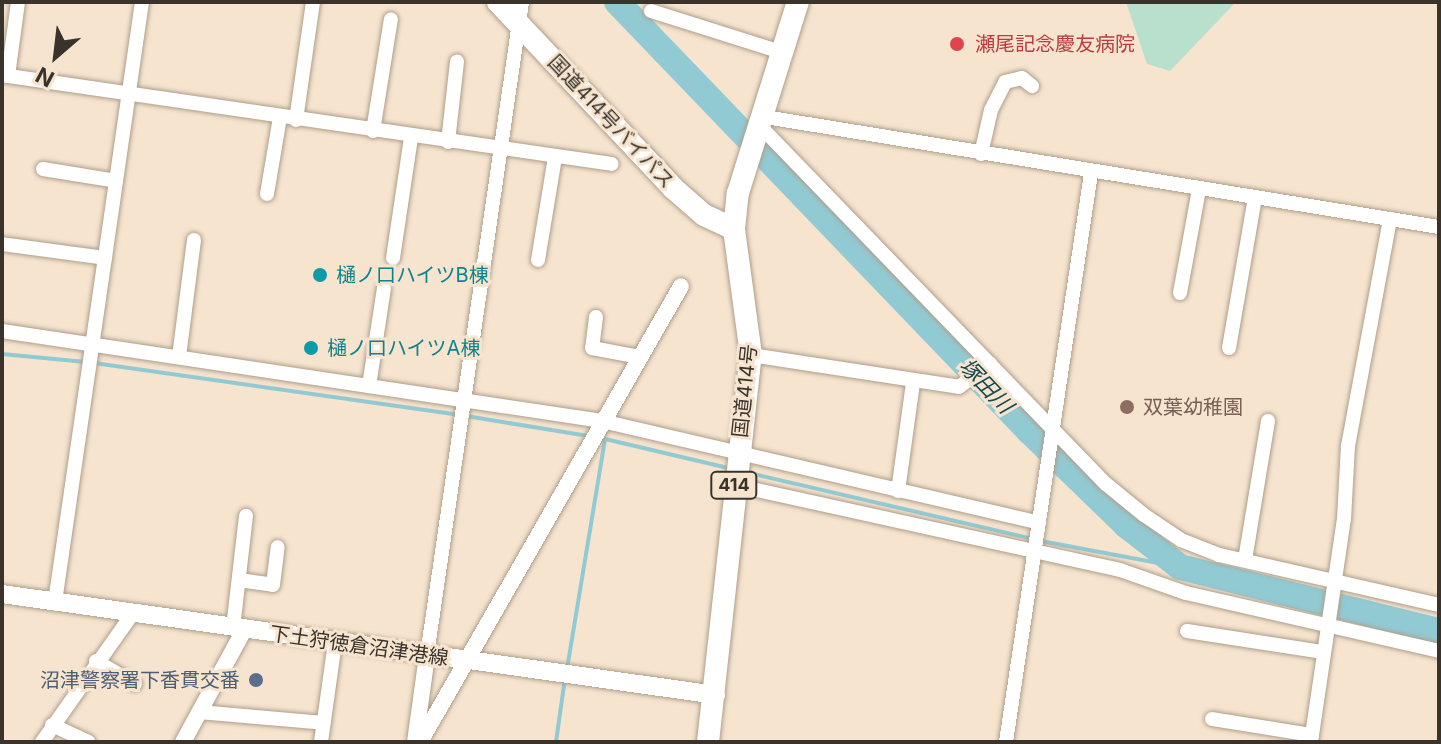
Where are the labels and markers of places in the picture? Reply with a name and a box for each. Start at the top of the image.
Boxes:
place label: 瀬尾記念慶友病院 [975,32,1135,56]
marker: 瀬尾記念慶友病院 [946,33,968,55]
place label: 樋ノ口ハイツB棟 [336,263,489,287]
marker: 樋ノ口ハイツB棟 [311,266,329,284]
place label: 樋ノ口ハイツA棟 [327,336,481,360]
marker: 樋ノ口ハイツA棟 [302,339,320,357]
place label: 双葉幼稚園 [1143,395,1243,419]
marker: 双葉幼稚園 [1118,398,1136,416]
place label: 沼津警察署下香貫交番 [40,668,240,692]
marker: 沼津警察署下香貫交番 [247,671,265,689]

